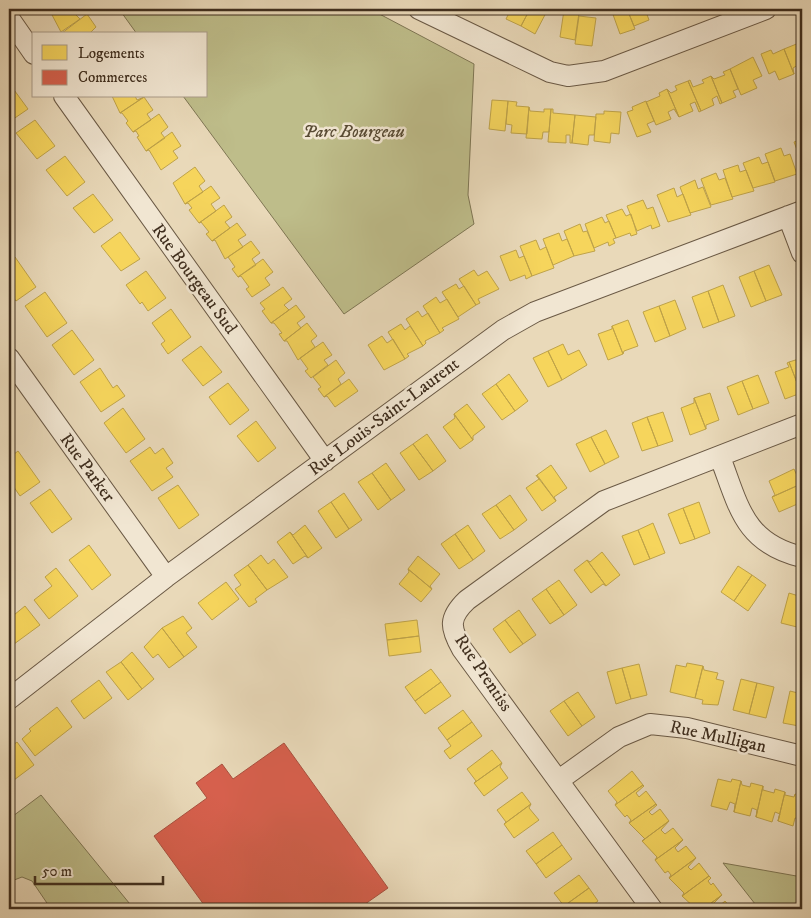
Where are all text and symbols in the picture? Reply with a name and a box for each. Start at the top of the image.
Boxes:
legend [32,32,208,98]
text: Logements [78,44,145,63]
text: Commerces [78,68,147,87]
park label: Parc Bourgeau [303,121,405,143]
street label: Rue Bourgeau Sud [147,220,241,338]
street label: Rue Louis-Saint-Laurent [304,353,464,481]
street label: Rue Parker [55,429,119,507]
street label: Rue Prentiss [449,630,517,716]
street label: Rue Mulligan [668,716,769,758]
scale bar [35,853,162,885]
text: 50 m [42,862,72,881]

